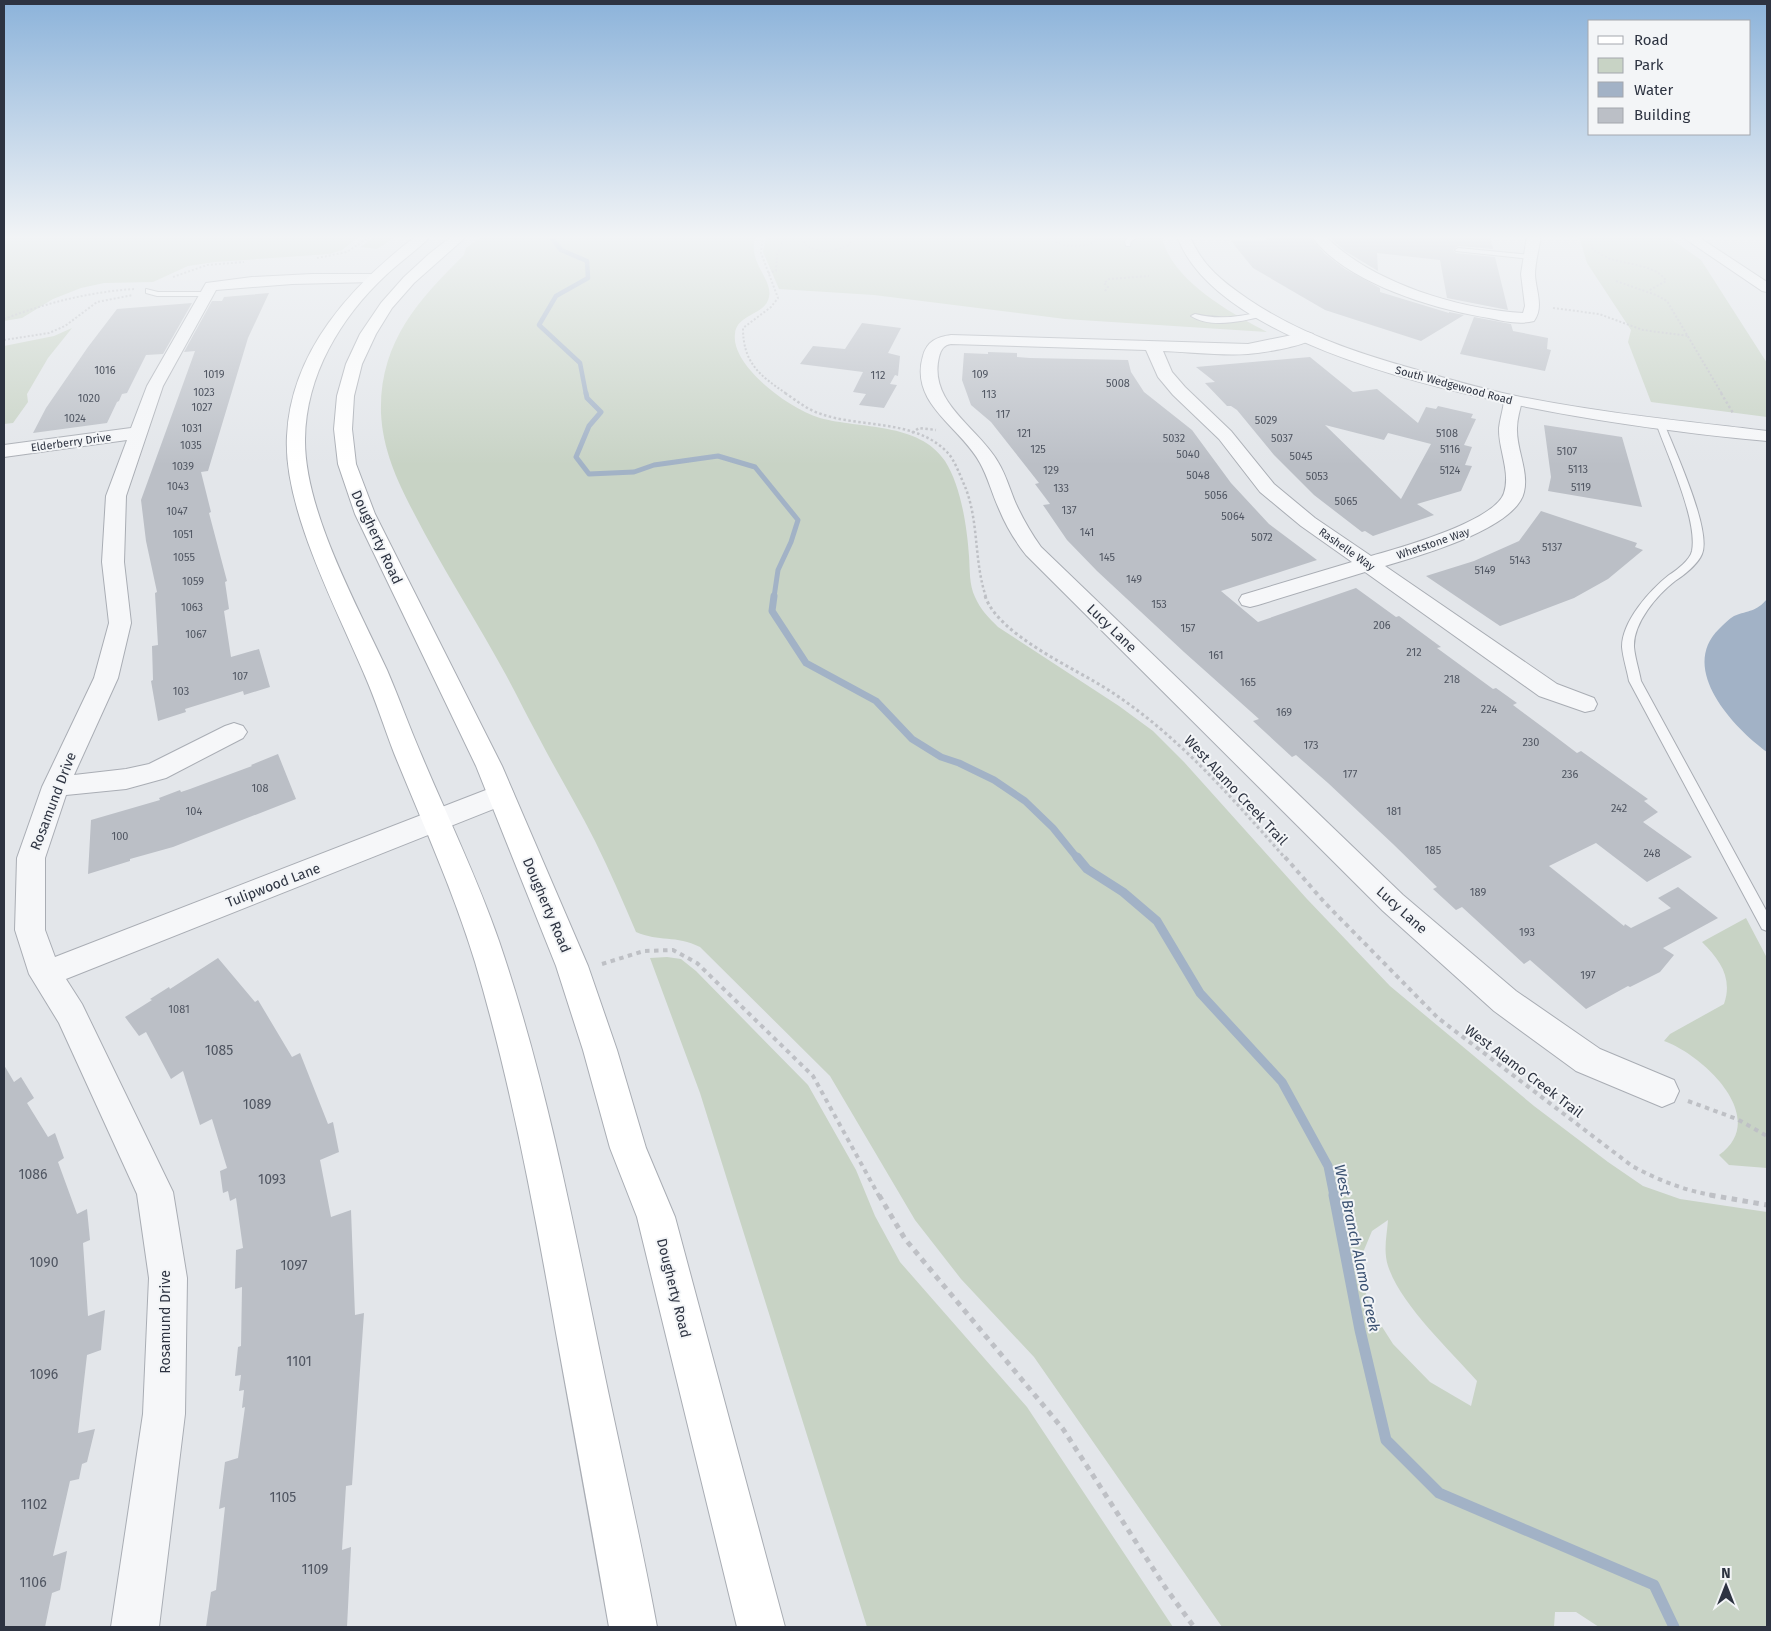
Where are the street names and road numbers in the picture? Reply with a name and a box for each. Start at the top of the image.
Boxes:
street label: South Wedgewood Road [1394,364,1514,407]
street label: Elderberry Drive [30,430,112,455]
street label: Dougherty Road [347,488,406,587]
street label: Rashelle Way [1316,525,1378,574]
street label: Whetstone Way [1395,525,1472,562]
street label: Lucy Lane [1083,601,1140,656]
street label: West Alamo Creek Trail [1180,732,1291,849]
street label: Rosamund Drive [27,750,80,853]
street label: Dougherty Road [519,855,574,955]
street label: Tulipwood Lane [223,860,323,911]
street label: Lucy Lane [1373,883,1431,938]
street label: West Alamo Creek Trail [1461,1021,1586,1122]
street label: Dougherty Road [653,1237,694,1340]
street label: Rosamund Drive [157,1270,174,1374]

